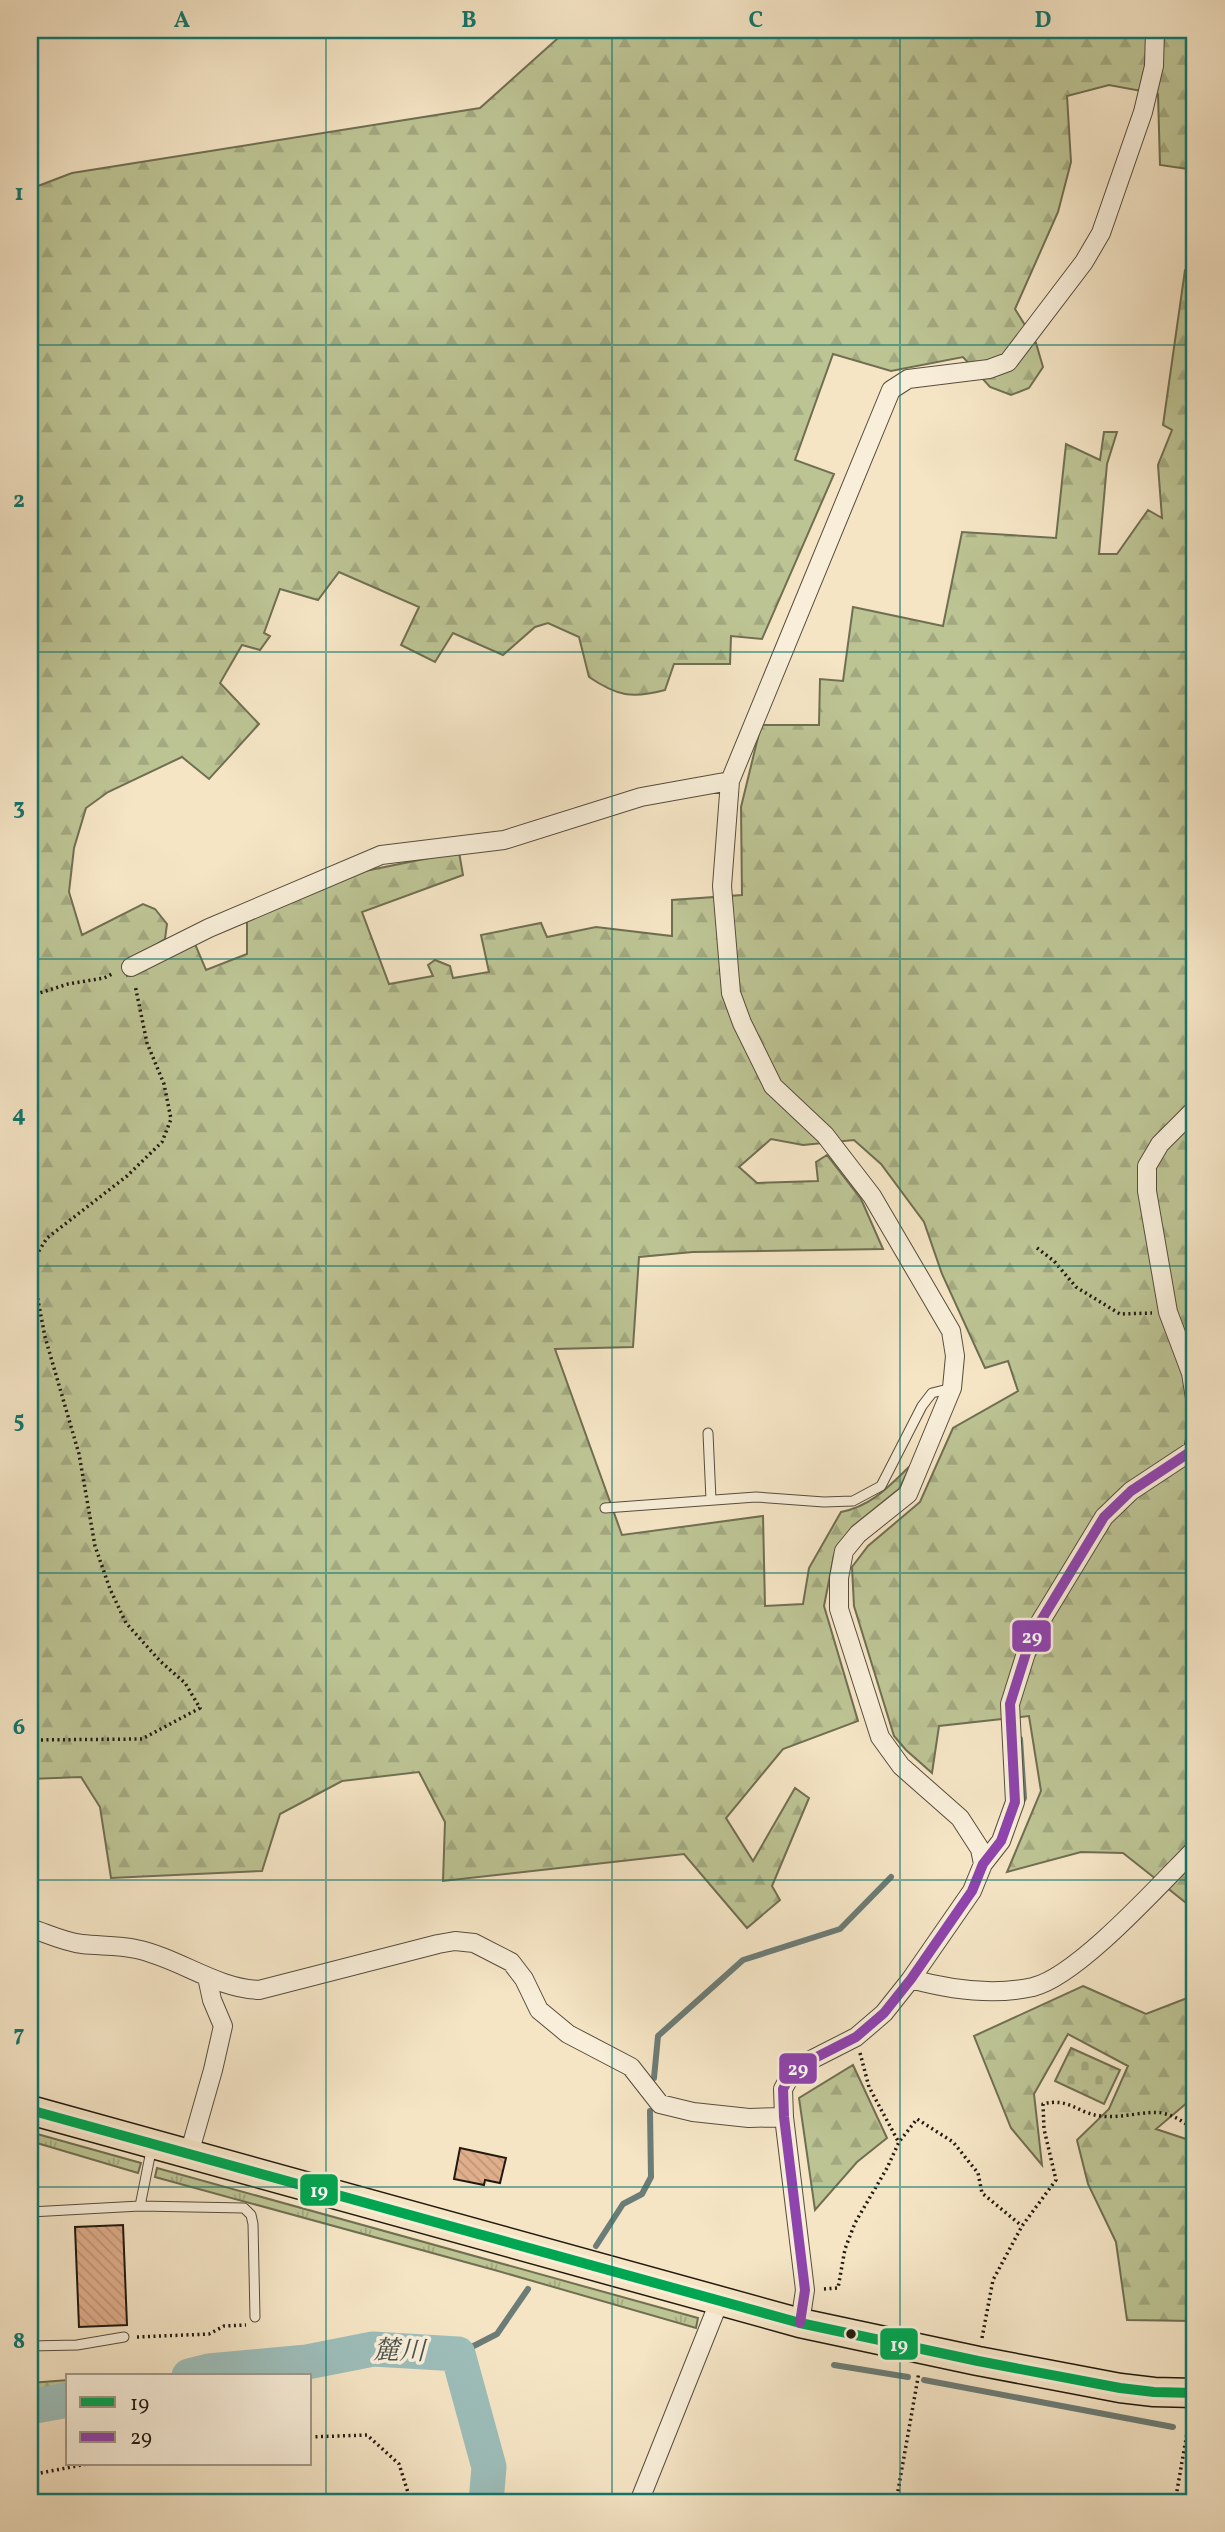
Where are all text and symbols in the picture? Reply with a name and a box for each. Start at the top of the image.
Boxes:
text: A [174,5,190,37]
text: B [461,5,477,37]
text: C [749,5,763,37]
text: D [1035,5,1052,37]
text: 1 [14,178,24,210]
text: 2 [13,485,25,517]
text: 3 [13,792,25,824]
text: 4 [12,1099,26,1131]
text: 5 [13,1405,25,1437]
line badge: 29 [1011,1619,1052,1653]
text: 29 [1022,1625,1042,1651]
text: 6 [13,1712,25,1744]
text: 7 [14,2019,25,2051]
line badge: 29 [778,2052,818,2085]
text: 29 [788,2057,808,2083]
line badge: 19 [299,2173,339,2207]
text: 19 [310,2179,328,2205]
text: 8 [13,2326,25,2358]
unlabelled marker [844,2327,858,2341]
line badge: 19 [879,2327,919,2361]
text: 19 [890,2333,908,2359]
water label: 麓川 [373,2334,428,2371]
legend [66,2374,312,2466]
text: 19 [130,2390,149,2419]
text: 29 [130,2424,152,2453]

